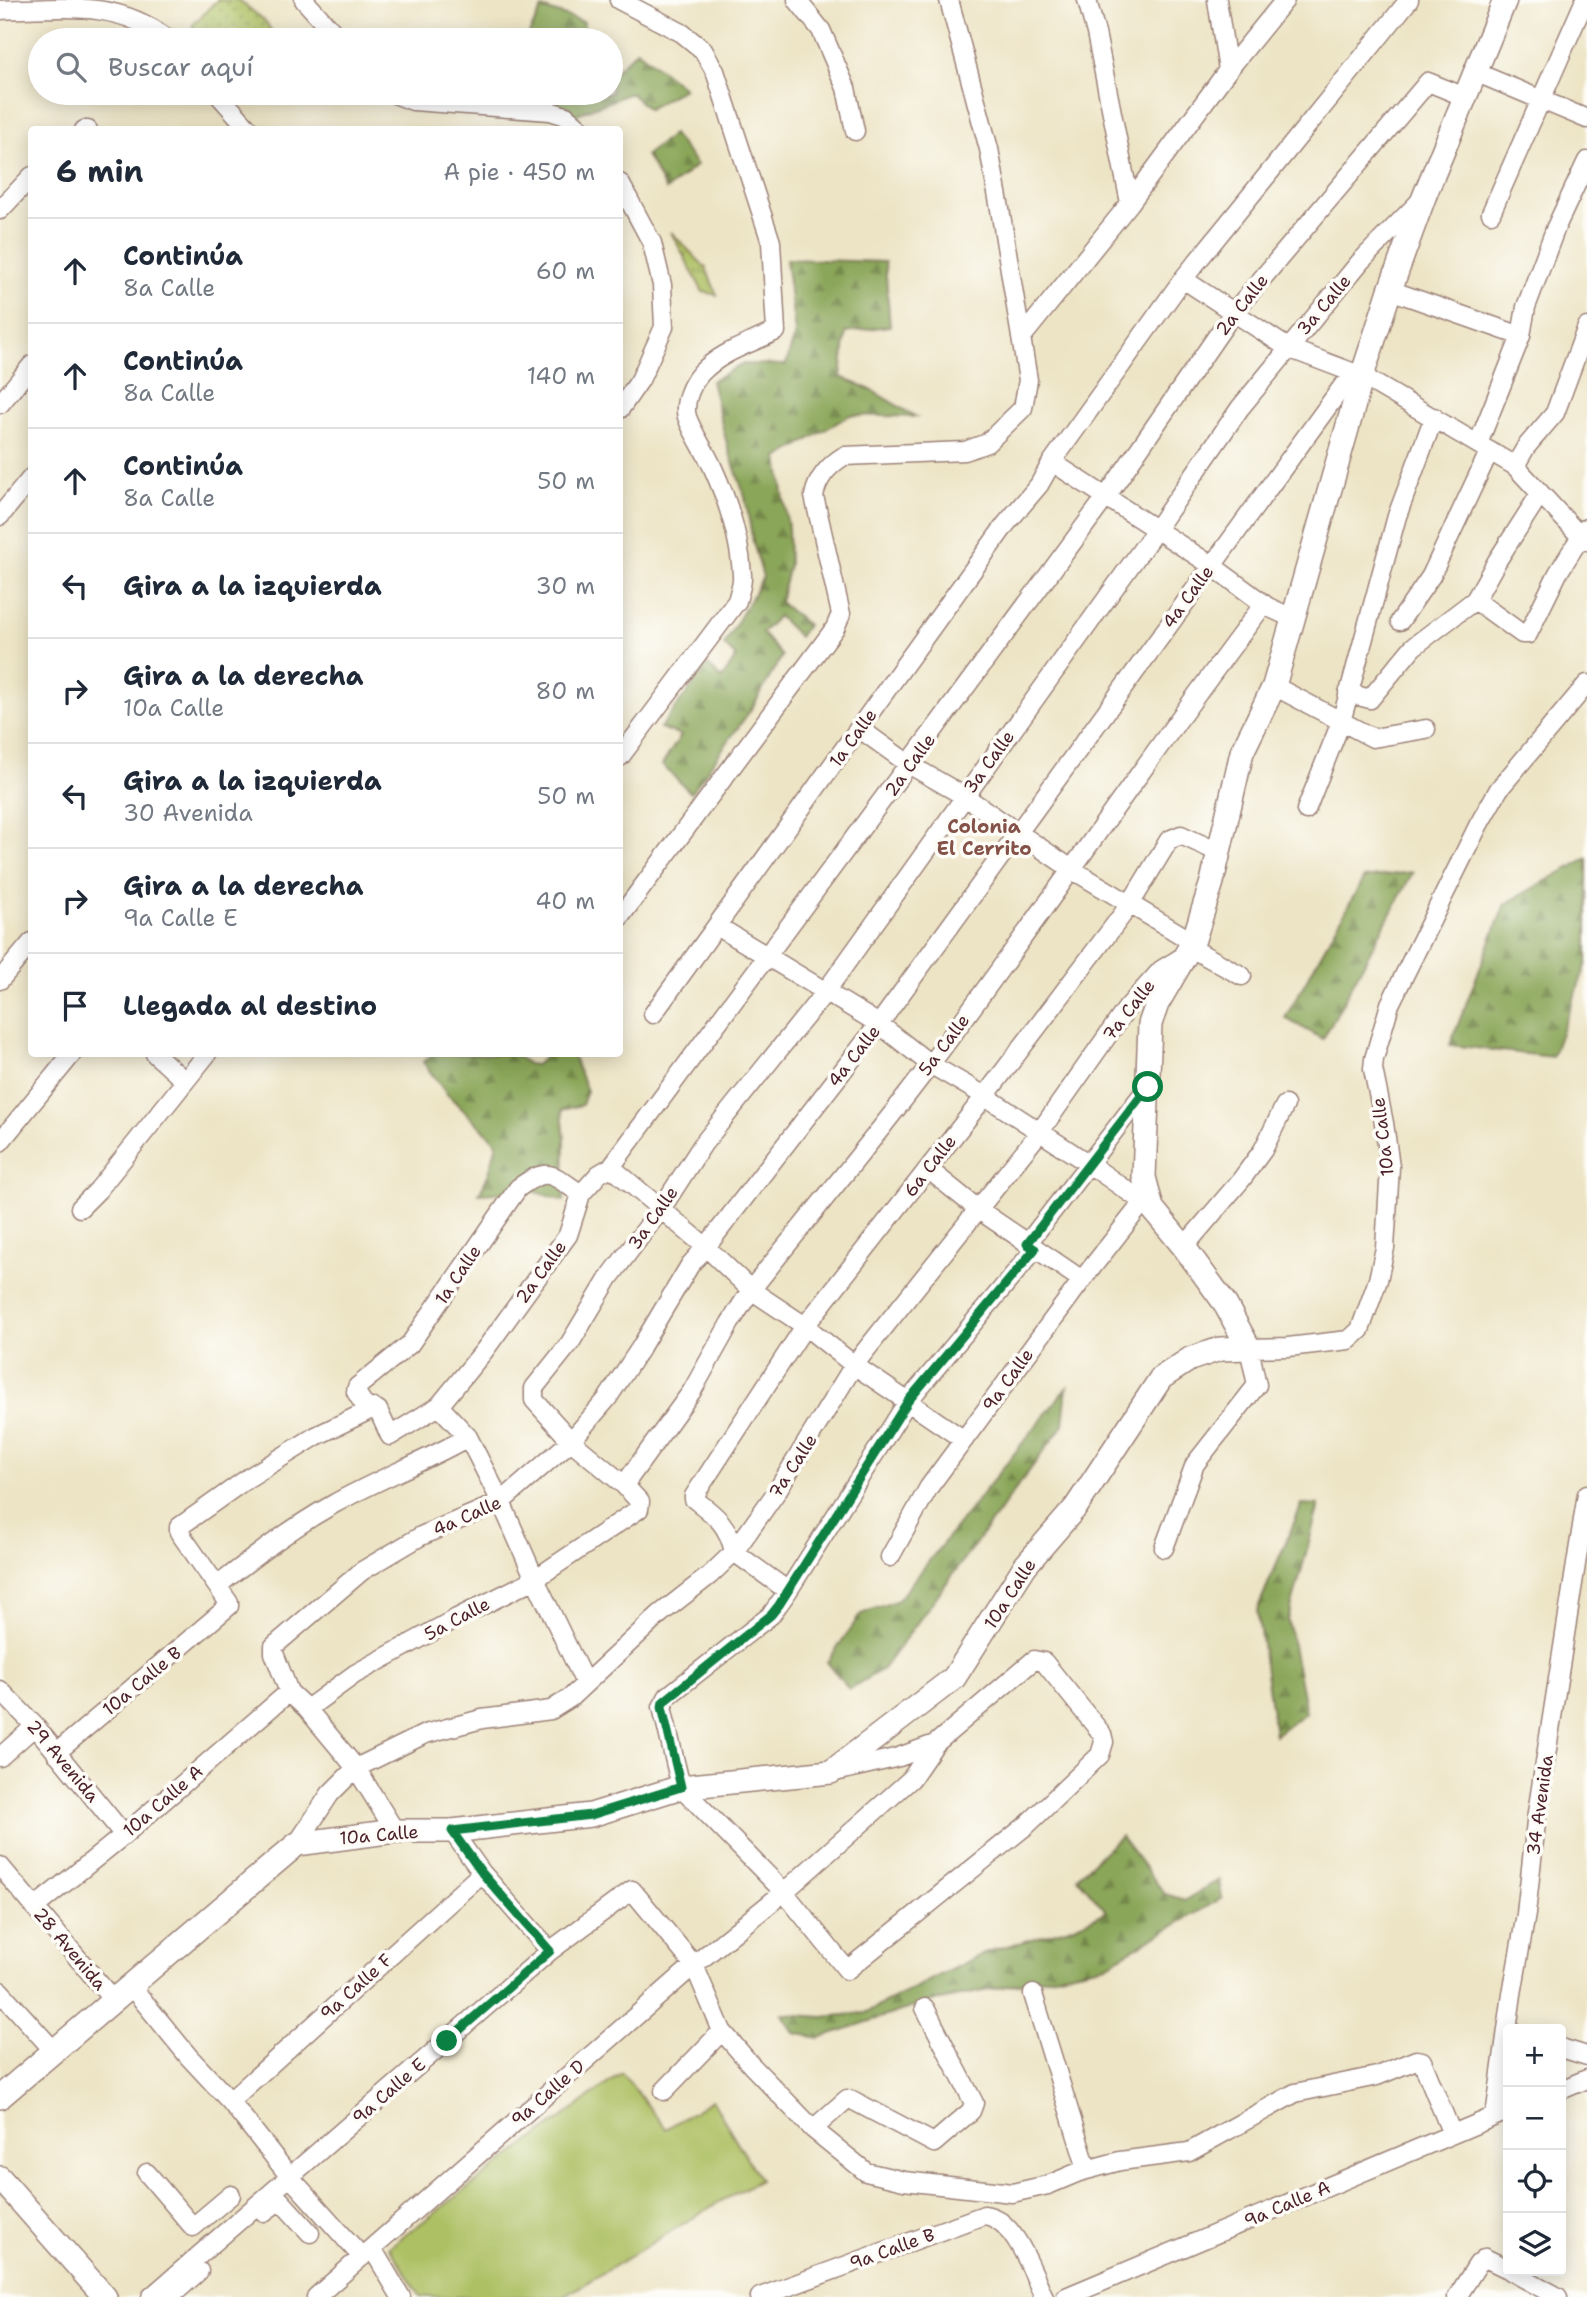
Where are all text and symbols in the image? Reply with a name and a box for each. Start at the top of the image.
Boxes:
search box [28,28,623,105]
icon: search [52,48,90,86]
text: Buscar aquí [108,49,254,84]
text: 6 min [56,151,143,192]
text: A pie · 450 m [443,157,595,187]
text: Continúa [123,238,243,273]
icon: ahead [56,252,94,290]
text: 60 m [536,256,595,286]
street label: 2a Calle [1210,269,1274,341]
street label: 3a Calle [1292,270,1356,340]
text: 8a Calle [123,273,215,303]
text: Continúa [123,343,243,378]
icon: ahead [56,357,94,395]
text: 140 m [527,361,595,391]
text: 8a Calle [123,378,215,408]
text: Continúa [123,448,243,483]
icon: ahead [56,462,94,500]
text: 50 m [537,466,595,496]
text: 8a Calle [123,483,215,513]
street label: 4a Calle [1157,561,1219,633]
icon: left [56,567,94,605]
text: Gira a la izquierda [123,568,382,603]
text: 30 m [536,571,595,601]
text: Gira a la derecha [123,658,364,693]
icon: right [56,672,94,710]
text: 80 m [536,676,595,706]
text: 10a Calle [123,693,224,723]
street label: 1a Calle [824,704,882,772]
street label: 3a Calle [958,726,1020,798]
street label: 2a Calle [879,729,941,801]
text: Gira a la izquierda [123,763,382,798]
icon: left [56,777,94,815]
text: 50 m [537,781,595,811]
text: 30 Avenida [123,798,253,828]
district label: Colonia El Cerrito [936,814,1032,861]
text: Gira a la derecha [123,868,364,903]
icon: right [56,882,94,920]
text: 40 m [535,886,595,916]
text: 9a Calle E [123,903,238,933]
street label: 7a Calle [1097,974,1161,1046]
icon: arrive [56,987,94,1025]
text: Llegada al destino [123,988,377,1023]
street label: 5a Calle [913,1009,975,1081]
street label: 4a Calle [822,1020,886,1092]
route start [1132,1071,1163,1102]
street label: 10a Calle [1366,1096,1400,1178]
street label: 6a Calle [898,1130,962,1202]
street label: 3a Calle [622,1181,684,1255]
street label: 2a Calle [510,1236,572,1308]
street label: 1a Calle [429,1241,487,1309]
street label: 9a Calle [977,1344,1039,1416]
street label: 7a Calle [763,1429,823,1503]
street label: 4a Calle [429,1490,505,1542]
street label: 10a Calle [978,1554,1042,1634]
street label: 5a Calle [420,1592,494,1646]
street label: 10a Calle B [98,1641,186,1721]
street label: 29 Avenida [21,1715,105,1807]
street label: 34 Avenida [1521,1753,1559,1857]
street label: 10a Calle A [118,1760,208,1842]
street label: 10a Calle [338,1820,420,1850]
street label: 28 Avenida [28,1902,112,1996]
street label: 9a Calle F [315,1948,397,2026]
map controls [1503,2024,1566,2276]
button: + [1503,2024,1566,2087]
route end [431,2025,462,2056]
street label: 9a Calle E [347,2053,431,2129]
street label: 9a Calle D [506,2054,590,2132]
button: − [1503,2087,1566,2150]
button: locate [1503,2150,1566,2213]
street label: 9a Calle A [1240,2175,1334,2233]
button: layers [1503,2213,1566,2276]
street label: 9a Calle B [846,2222,938,2276]

